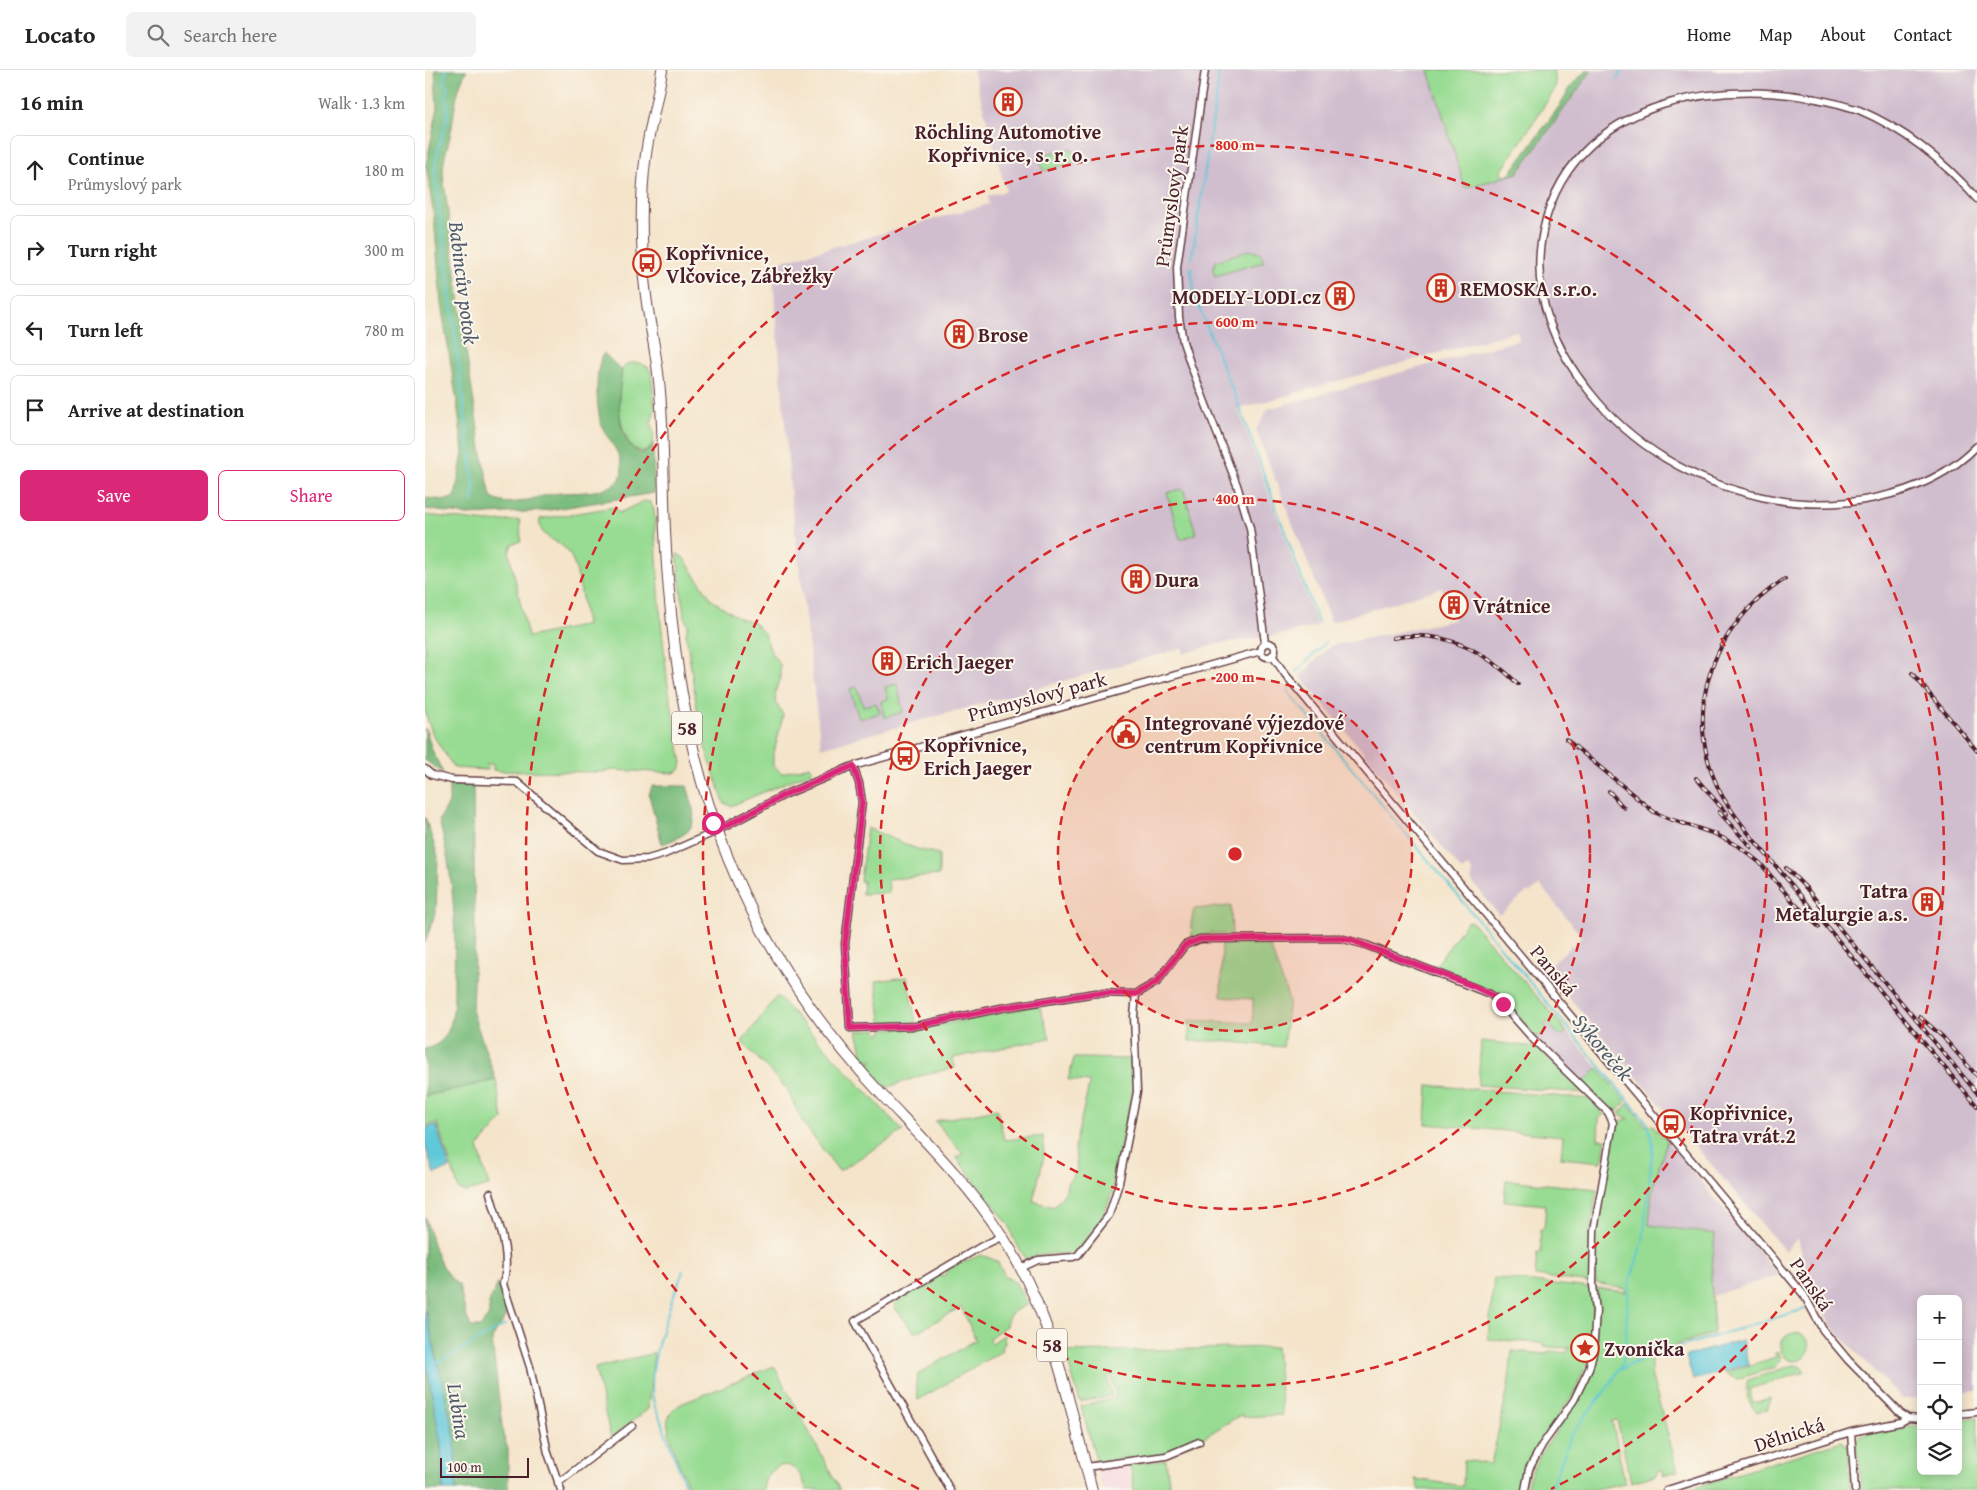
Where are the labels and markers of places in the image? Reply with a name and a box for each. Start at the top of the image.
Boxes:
building icon: Röchling Automotive Kopřivnice, s. r. o. [993,87,1023,117]
place label: Röchling Automotive Kopřivnice, s. r. o. [915,117,1101,169]
place label: Kopřivnice, Vlčovice, Zábřežky [666,238,834,290]
bus stop icon: Kopřivnice, Vlčovice, Zábřežky [632,248,662,278]
building icon: REMOSKA s.r.o. [1426,273,1456,303]
place label: REMOSKA s.r.o. [1460,274,1597,303]
building icon: MODELY-LODI.cz [1325,281,1355,311]
place label: MODELY-LODI.cz [1172,282,1321,311]
building icon: Brose [944,319,974,349]
place label: Brose [978,320,1028,349]
building icon: Dura [1121,564,1151,594]
place label: Dura [1155,565,1199,594]
building icon: Vrátnice [1439,590,1469,620]
place label: Vrátnice [1473,591,1551,620]
building icon: Erich Jaeger [872,646,902,676]
place label: Erich Jaeger [906,647,1014,676]
place label: Integrované výjezdové centrum Kopřivnice [1145,708,1345,760]
public building icon: Integrované výjezdové centrum Kopřivnice [1111,719,1141,749]
place label: Kopřivnice, Erich Jaeger [924,730,1032,782]
bus stop icon: Kopřivnice, Erich Jaeger [890,741,920,771]
centre of rings [1226,845,1244,863]
place label: Tatra Metalurgie a.s. [1775,876,1909,928]
building icon: Tatra Metalurgie a.s. [1912,887,1942,917]
place label: Kopřivnice, Tatra vrát.2 [1690,1098,1796,1150]
bus stop icon: Kopřivnice, Tatra vrát.2 [1656,1109,1686,1139]
place icon: Zvonička [1570,1333,1600,1363]
place label: Zvonička [1604,1334,1685,1363]

